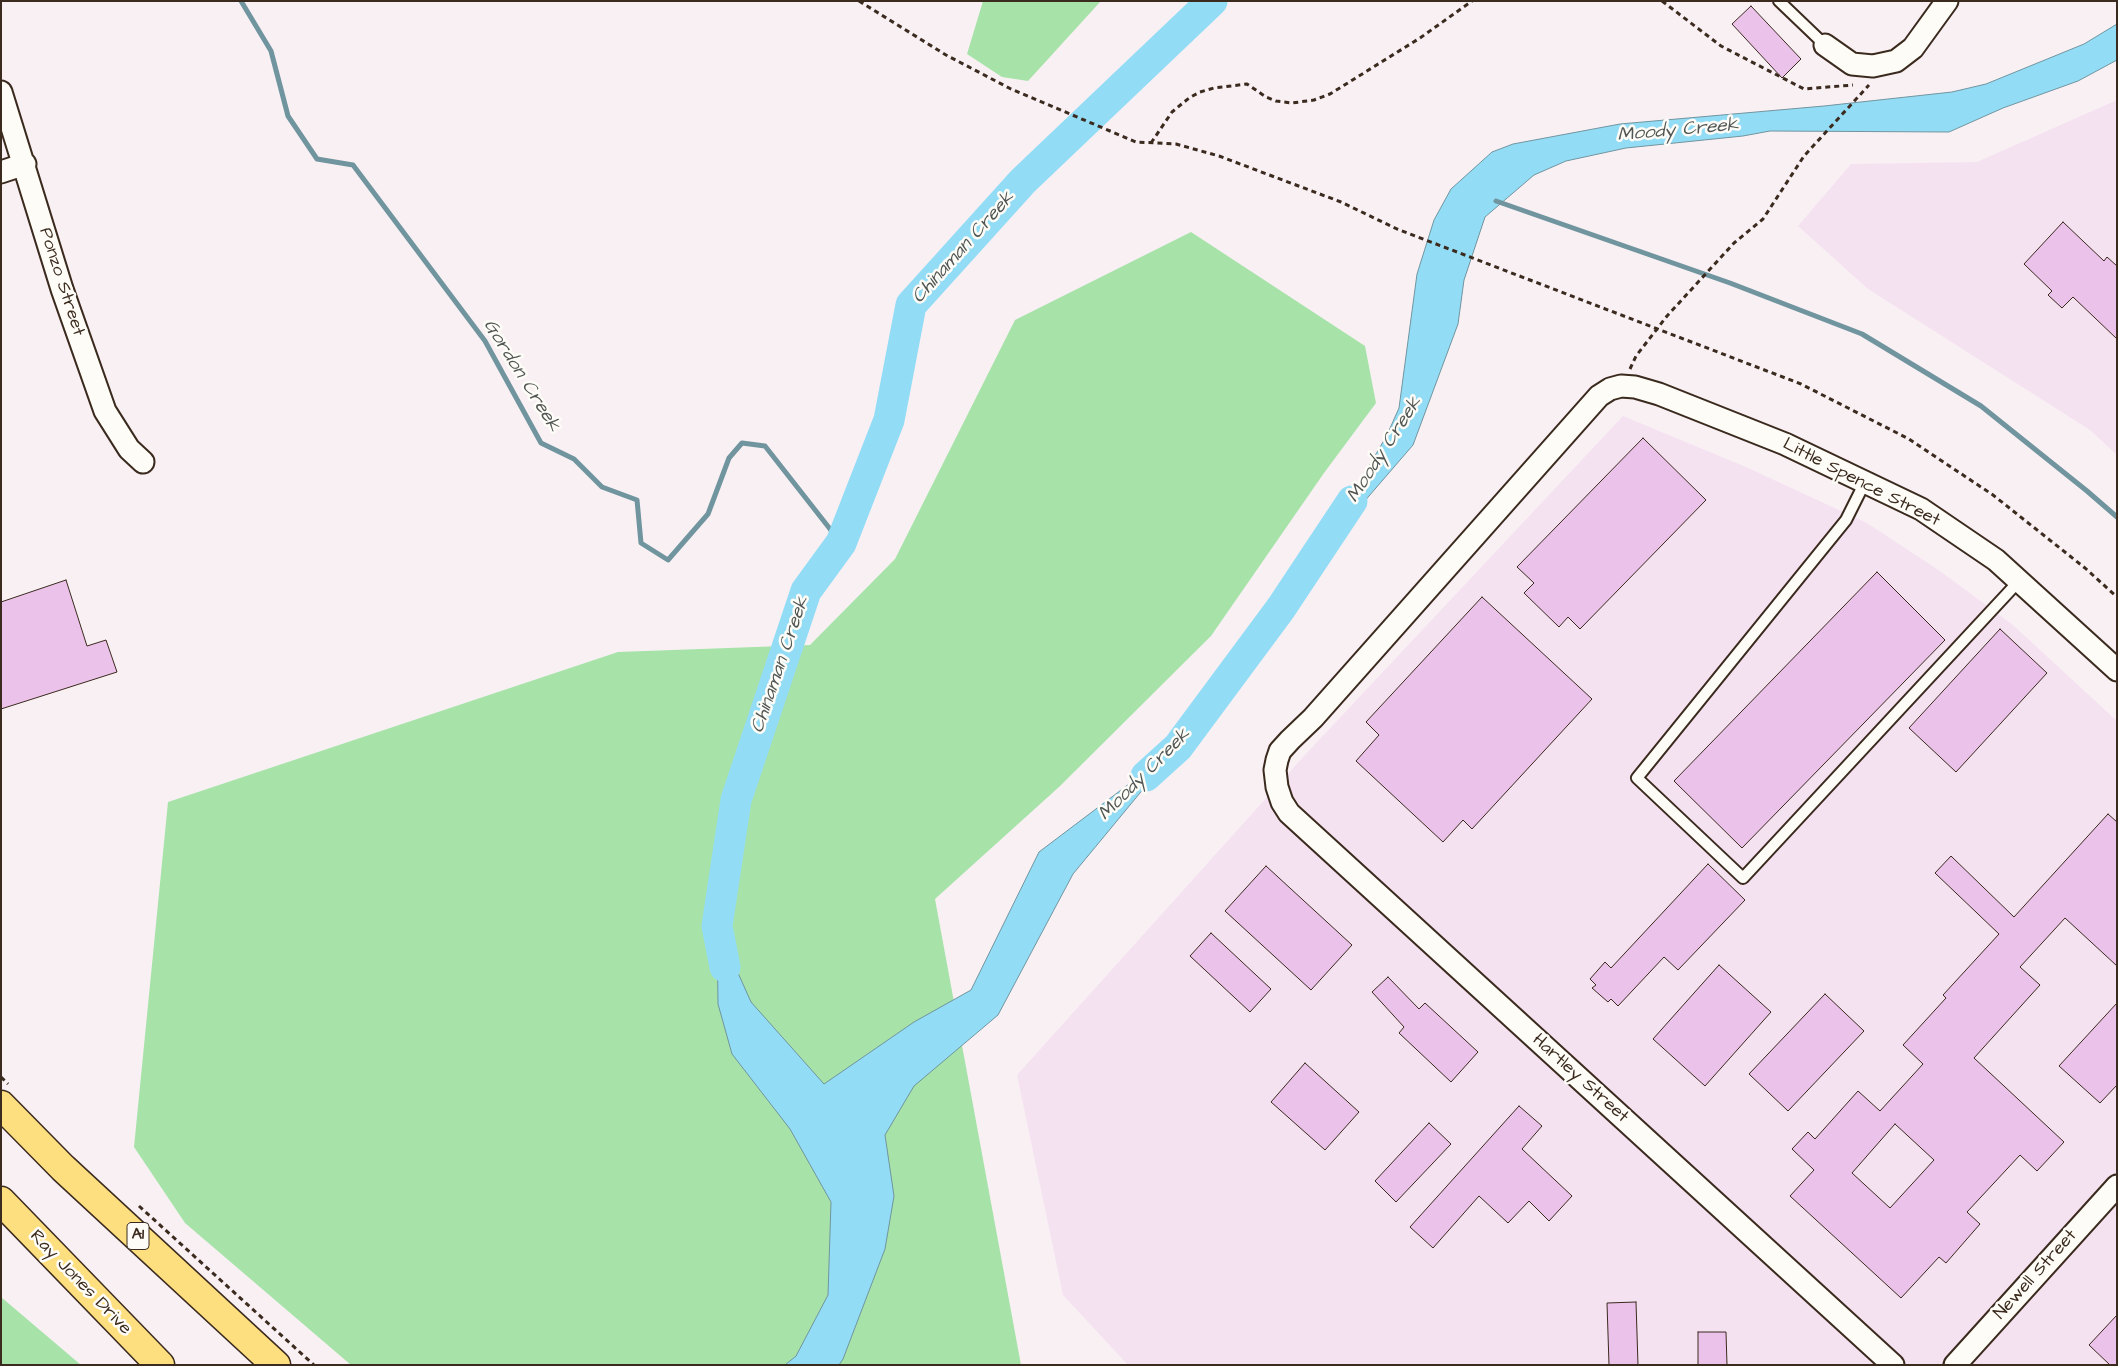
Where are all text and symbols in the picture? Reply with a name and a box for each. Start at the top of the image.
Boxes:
water label: Moody Creek [1617,114,1739,148]
water label: Chinaman Creek [908,187,1020,309]
street label: Ponzo Street [33,225,89,339]
water label: Gordon Creek [477,316,565,436]
water label: Moody Creek [1342,393,1428,507]
street label: Little Spence Street [1779,434,1943,532]
water label: Chinaman Creek [747,594,815,736]
water label: Moody Creek [1094,724,1196,826]
street label: Hartley Street [1527,1030,1633,1128]
road number: A1 [127,1222,149,1250]
street label: Ray Jones Drive [25,1226,135,1340]
street label: Newell Street [1990,1226,2082,1324]

